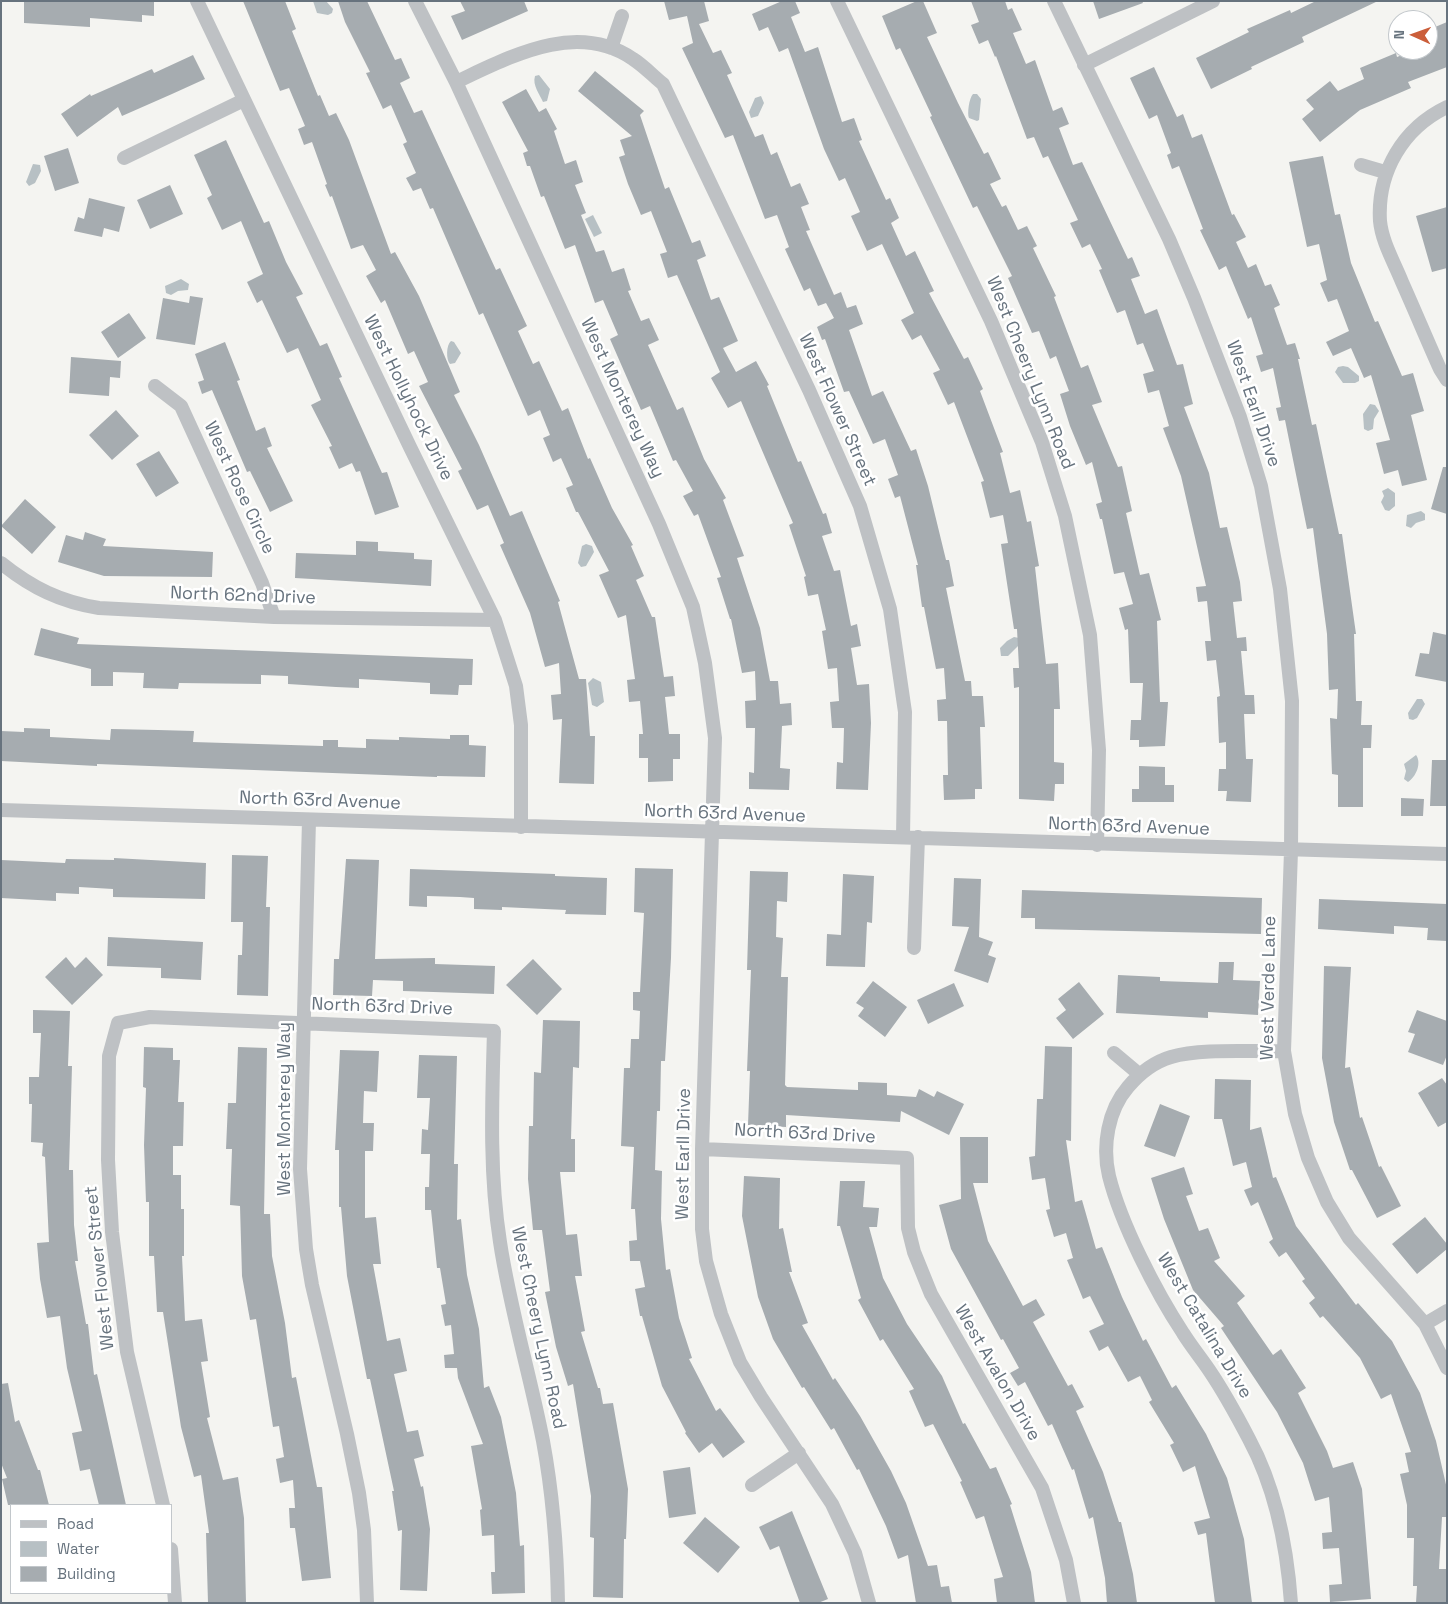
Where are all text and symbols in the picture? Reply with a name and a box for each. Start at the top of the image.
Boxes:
north arrow [1388,10,1438,60]
text: N [1390,30,1408,40]
street label: West Cheery Lynn Road [981,273,1079,473]
street label: West Hollyhock Drive [359,312,457,484]
street label: West Monterey Way [575,315,669,481]
street label: West Flower Street [794,330,880,490]
street label: West Earll Drive [1221,338,1285,470]
street label: West Rose Circle [199,418,279,558]
street label: North 62nd Drive [170,583,316,609]
street label: North 63rd Avenue [239,787,401,815]
street label: North 63rd Avenue [644,800,806,828]
street label: North 63rd Avenue [1048,813,1210,841]
street label: West Verde Lane [1257,915,1281,1061]
street label: North 63rd Drive [311,994,453,1020]
street label: West Monterey Way [274,1022,296,1196]
street label: West Earll Drive [672,1088,696,1220]
street label: North 63rd Drive [734,1120,876,1148]
street label: West Flower Street [81,1185,119,1351]
street label: West Cheery Lynn Road [506,1225,570,1431]
street label: West Catalina Drive [1152,1249,1256,1403]
street label: West Avalon Drive [949,1301,1045,1445]
legend [10,1504,172,1594]
text: Road [57,1514,94,1533]
text: Water [57,1539,99,1558]
text: Building [57,1564,116,1583]

